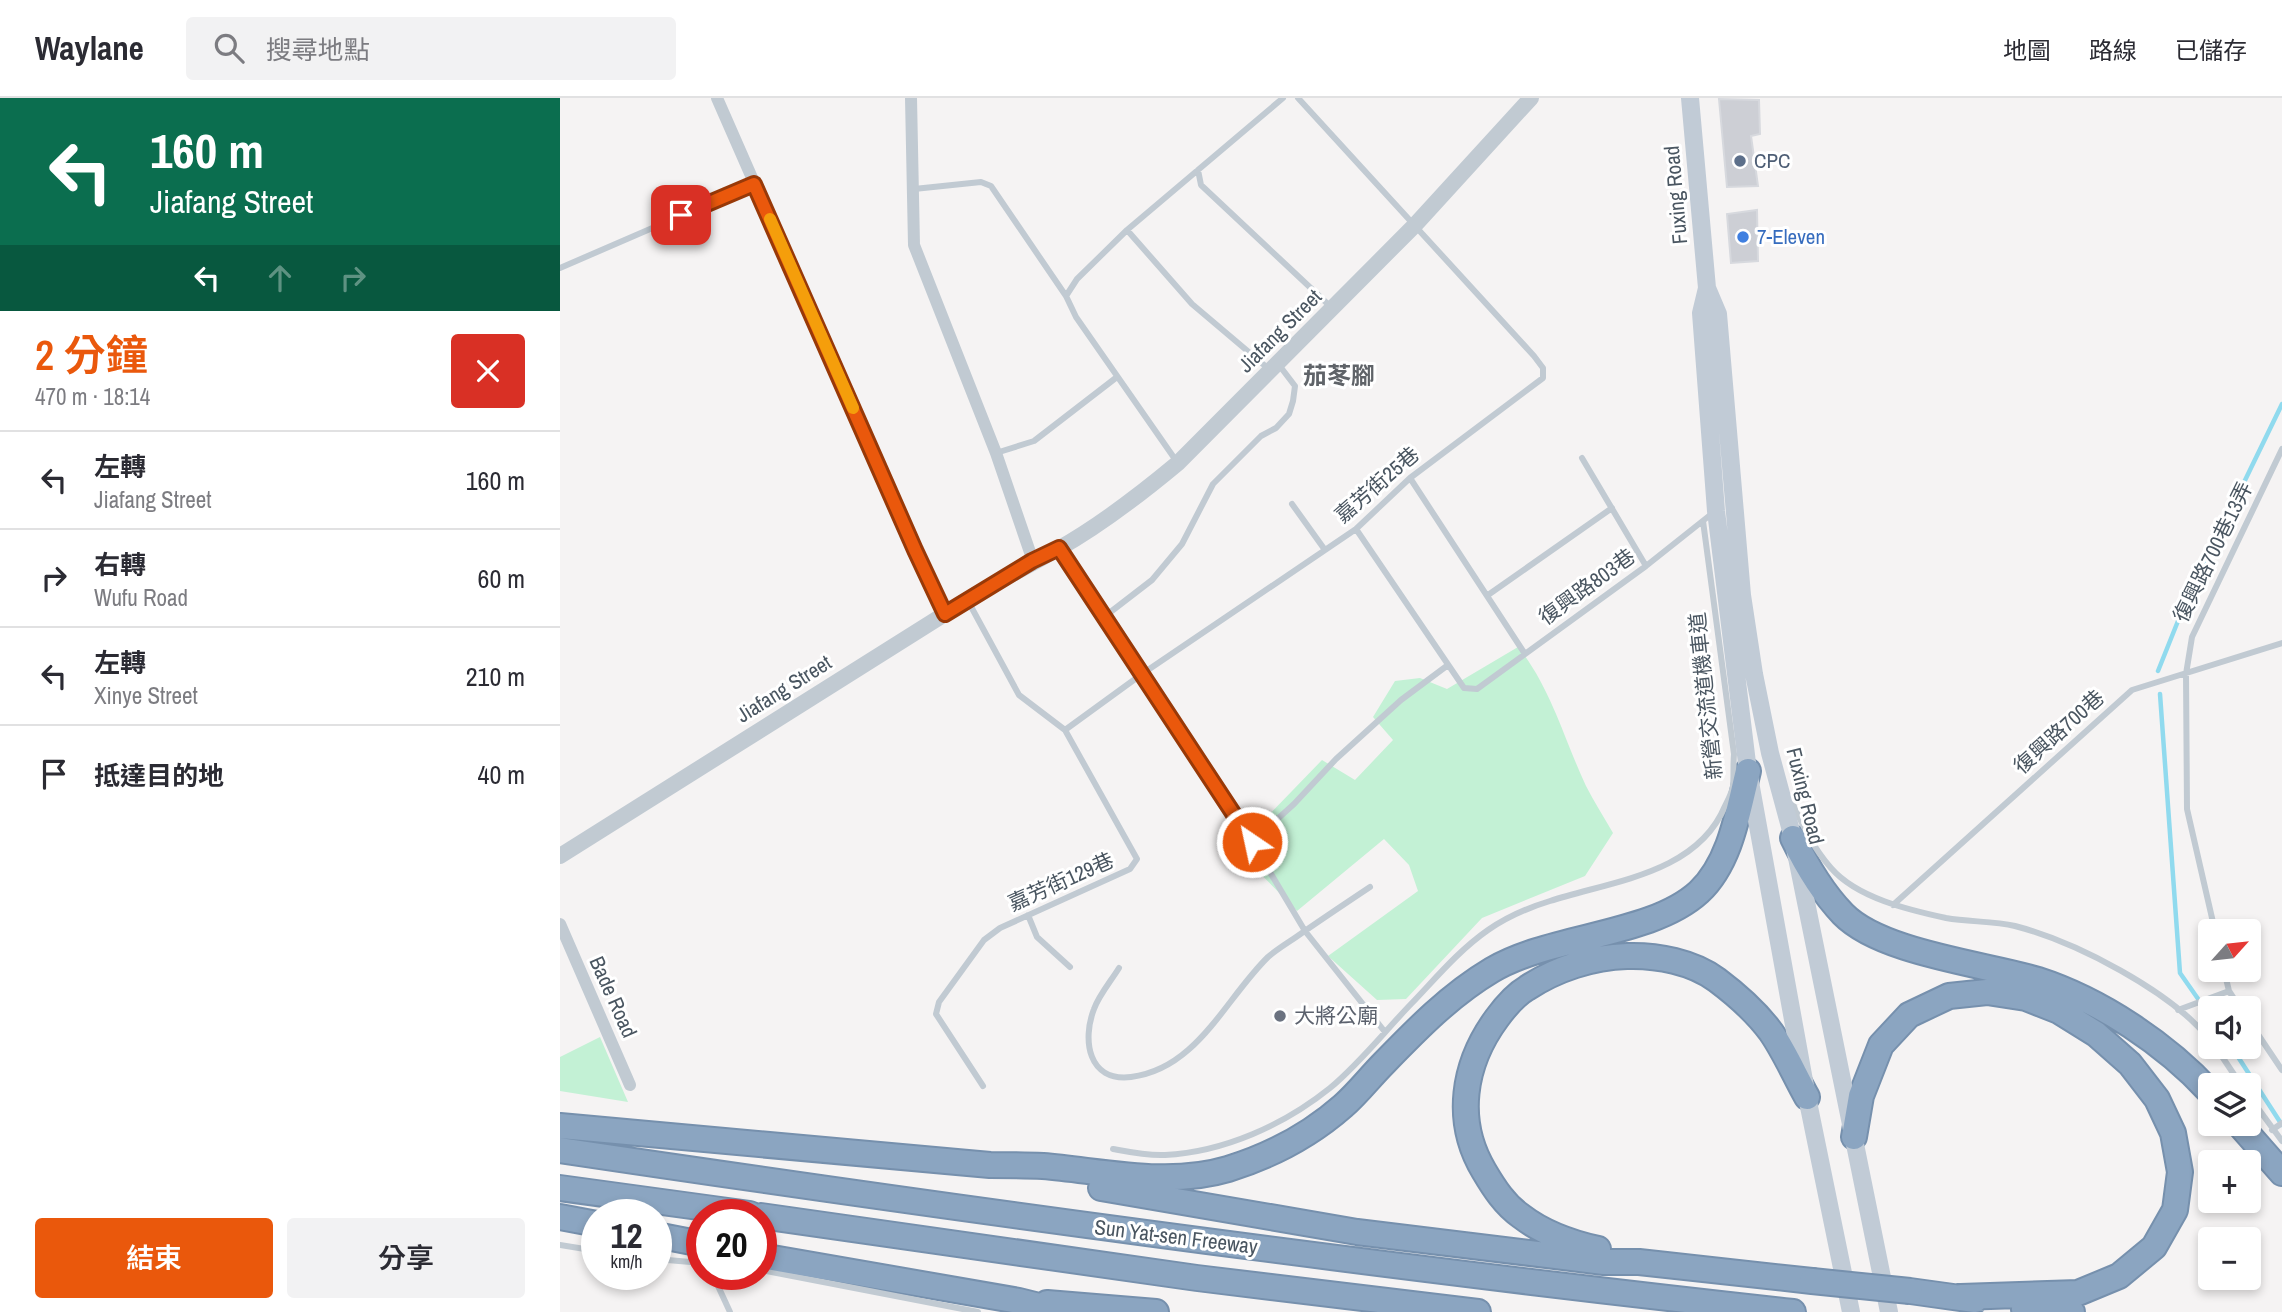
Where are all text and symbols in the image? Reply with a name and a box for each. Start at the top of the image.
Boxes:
search box [186,17,676,80]
text: Waylane [35,26,144,70]
icon: search [210,29,248,67]
text: 搜尋地點 [266,32,370,67]
text: 地圖 [2003,34,2051,66]
text: 路線 [2089,34,2137,66]
text: 已儲存 [2175,34,2247,66]
text: 160 m [150,117,264,183]
icon: left [35,126,126,217]
street label: Fuxing Road [1657,145,1694,245]
place label: CPC [1754,146,1790,175]
marker: CPC [1732,153,1748,169]
text: Jiafang Street [150,180,313,223]
pin [651,185,711,245]
icon: arrive [662,196,700,234]
place label: 7-Eleven [1757,222,1825,251]
marker: 7-Eleven [1735,229,1751,245]
icon: left [188,259,226,297]
icon: ahead [261,259,299,297]
icon: right [334,259,372,297]
street label: Jiafang Street [1231,282,1328,379]
text: 2 分鐘 [35,327,148,383]
button: close [451,334,525,408]
district label: 茄苳腳 [1303,359,1375,391]
text: 470 m · 18:14 [35,381,150,412]
street label: 嘉芳街25巷 [1328,440,1425,529]
text: 左轉 [94,449,146,484]
icon: left [35,461,73,499]
text: 160 m [466,463,525,498]
street label: 復興路700巷13弄 [2166,477,2259,627]
text: Jiafang Street [94,484,211,515]
street label: 復興路803巷 [1533,542,1641,631]
text: 右轉 [94,547,146,582]
icon: right [35,559,73,597]
text: 60 m [478,561,525,596]
text: Wufu Road [94,582,188,613]
street label: 新營交流道機車道 [1682,611,1729,781]
text: 左轉 [94,645,146,680]
street label: Jiafang Street [731,648,837,729]
icon: left [35,657,73,695]
text: 210 m [466,659,525,694]
text: Xinye Street [94,680,198,711]
street label: 復興路700巷 [2007,683,2110,780]
street label: Fuxing Road [1779,745,1831,847]
icon: arrive [35,755,73,793]
text: 40 m [478,757,525,792]
text: 抵達目的地 [94,758,224,793]
position arrow [1215,805,1289,879]
street label: 嘉芳街129巷 [1003,845,1118,918]
north arrow [2198,919,2261,982]
map controls [2198,919,2261,1290]
street label: Bade Road [583,952,644,1042]
button: sound [2198,996,2261,1059]
place label: 大將公廟 [1294,1001,1378,1030]
marker: 大將公廟 [1272,1008,1288,1024]
button: layers [2198,1073,2261,1136]
button: + [2198,1150,2261,1213]
speed limit sign: 20 [686,1199,777,1290]
text: 12 [611,1212,642,1259]
street label: Sun Yat-sen Freeway [1093,1212,1260,1261]
button: 結束 [35,1218,273,1298]
button: 分享 [287,1218,525,1298]
button: − [2198,1227,2261,1290]
text: km/h [611,1249,643,1274]

